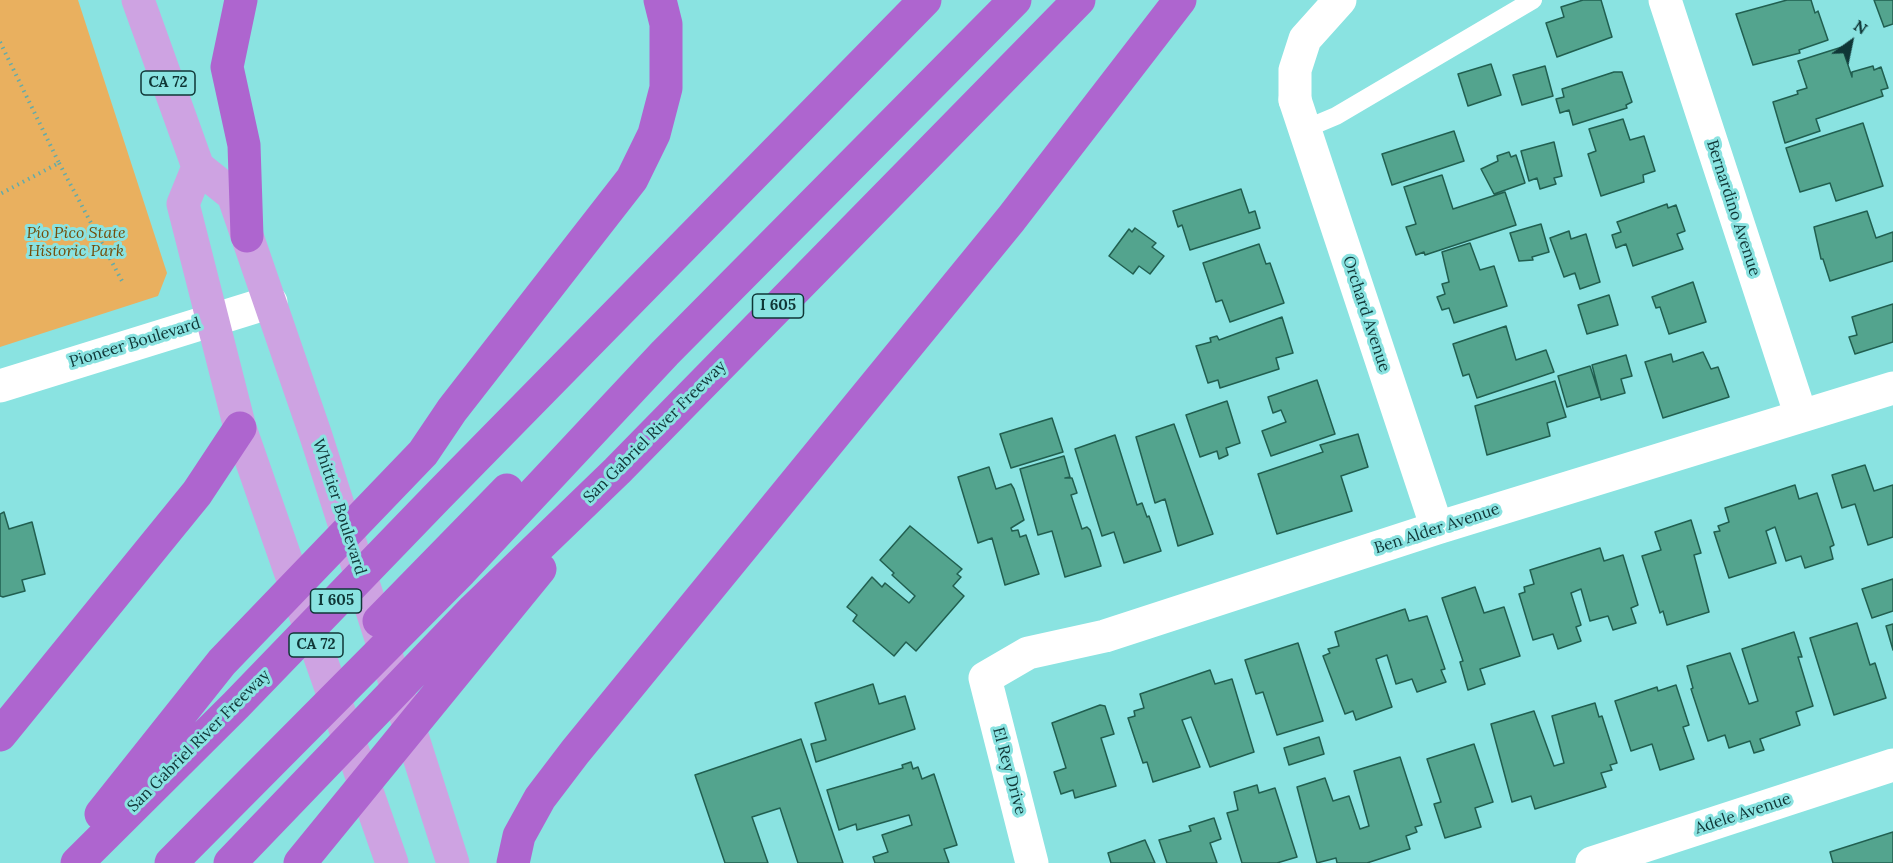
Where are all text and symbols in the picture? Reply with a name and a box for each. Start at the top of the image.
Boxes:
north arrow [1821,12,1881,72]
text: N [1850,15,1871,39]
road number: CA 72 [141,71,195,95]
street label: Bernardino Avenue [1702,138,1764,278]
park label: Pío Pico State Historic Park [26,223,126,261]
street label: Orchard Avenue [1338,254,1394,374]
road number: I 605 [752,294,804,318]
street label: Pioneer Boulevard [67,314,203,372]
street label: San Gabriel River Freeway [580,357,730,507]
street label: Whittier Boulevard [308,437,370,577]
street label: Ben Alder Avenue [1372,500,1502,558]
road number: I 605 [310,589,362,613]
road number: CA 72 [289,633,343,657]
street label: San Gabriel River Freeway [124,666,274,816]
street label: El Rey Drive [988,725,1030,817]
street label: Adele Avenue [1693,789,1793,839]

